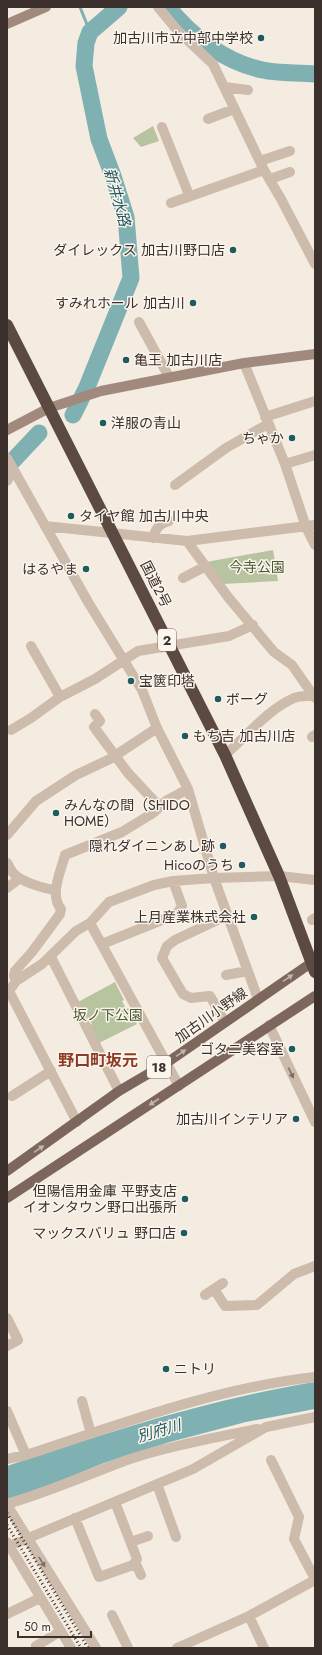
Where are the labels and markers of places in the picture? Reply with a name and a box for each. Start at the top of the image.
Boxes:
place label: 加古川市立中部中学校 [113,28,253,48]
marker: 加古川市立中部中学校 [256,33,266,43]
place label: ダイレックス 加古川野口店 [53,240,225,260]
marker: ダイレックス 加古川野口店 [228,245,238,255]
place label: すみれホール 加古川 [55,293,185,313]
marker: すみれホール 加古川 [188,298,198,308]
place label: 亀王 加古川店 [134,350,222,370]
marker: 亀王 加古川店 [121,355,131,365]
place label: 洋服の青山 [111,413,181,433]
marker: 洋服の青山 [98,418,108,428]
place label: ちゃか [242,428,284,448]
marker: ちゃか [287,433,297,443]
place label: タイヤ館 加古川中央 [79,506,209,526]
marker: タイヤ館 加古川中央 [66,511,76,521]
place label: はるやま [22,559,78,579]
marker: はるやま [81,564,91,574]
place label: 宝篋印塔 [139,671,195,691]
marker: 宝篋印塔 [126,676,136,686]
place label: ボーグ [226,689,268,709]
marker: ボーグ [213,694,223,704]
place label: もち吉 加古川店 [193,726,295,746]
marker: もち吉 加古川店 [180,731,190,741]
place label: みんなの間（SHIDO HOME） [64,795,190,831]
marker: みんなの間（SHIDO HOME） [51,808,61,818]
place label: 隠れダイニンあし跡 [89,836,215,856]
marker: 隠れダイニンあし跡 [218,841,228,851]
place label: Hicoのうち [164,855,234,875]
marker: Hicoのうち [237,860,247,870]
place label: 上月産業株式会社 [134,907,246,927]
marker: 上月産業株式会社 [249,912,259,922]
place label: ゴタニ美容室 [200,1039,284,1059]
marker: ゴタニ美容室 [287,1044,297,1054]
place label: 加古川インテリア [176,1109,288,1129]
marker: 加古川インテリア [291,1114,301,1124]
place label: 但陽信用金庫 平野支店 イオンタウン野口出張所 [23,1181,177,1217]
marker: 但陽信用金庫 平野支店 イオンタウン野口出張所 [180,1194,190,1204]
place label: マックスバリュ 野口店 [32,1223,176,1243]
marker: マックスバリュ 野口店 [179,1228,189,1238]
place label: ニトリ [174,1359,216,1379]
marker: ニトリ [161,1364,171,1374]

